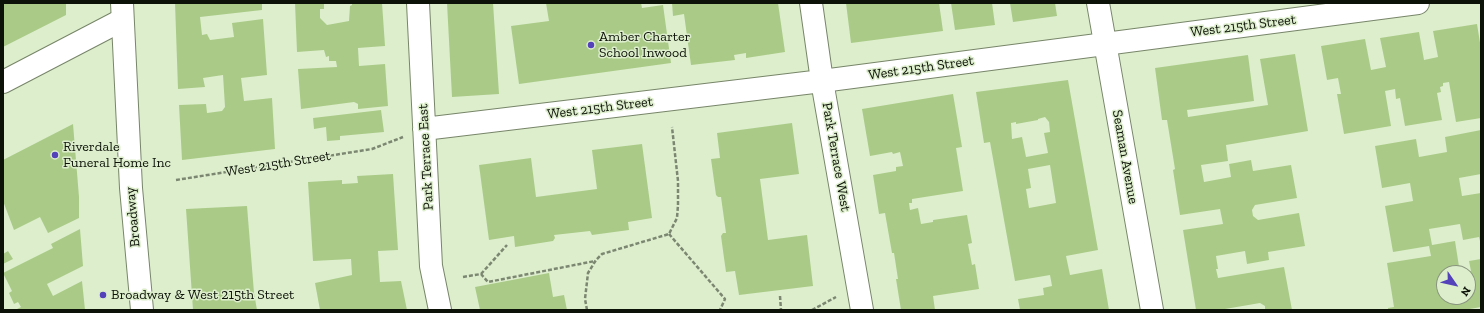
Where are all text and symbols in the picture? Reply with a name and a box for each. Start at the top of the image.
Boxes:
street label: West 215th Street [1189,11,1297,41]
place label: Amber Charter School Inwood [599,29,690,62]
marker: Amber Charter School Inwood [586,40,596,50]
street label: West 215th Street [867,52,975,84]
street label: West 215th Street [546,93,654,123]
street label: Park Terrace West [818,101,854,213]
street label: Park Terrace East [415,103,437,211]
street label: Seaman Avenue [1108,109,1142,205]
place label: Riverdale Funeral Home Inc [63,139,171,172]
street label: West 215th Street [224,147,332,181]
marker: Riverdale Funeral Home Inc [50,150,60,160]
street label: Broadway [122,186,144,248]
north arrow [1436,265,1476,305]
text: N [1458,284,1473,299]
place label: Broadway & West 215th Street [111,287,294,303]
marker: Broadway & West 215th Street [98,290,108,300]

